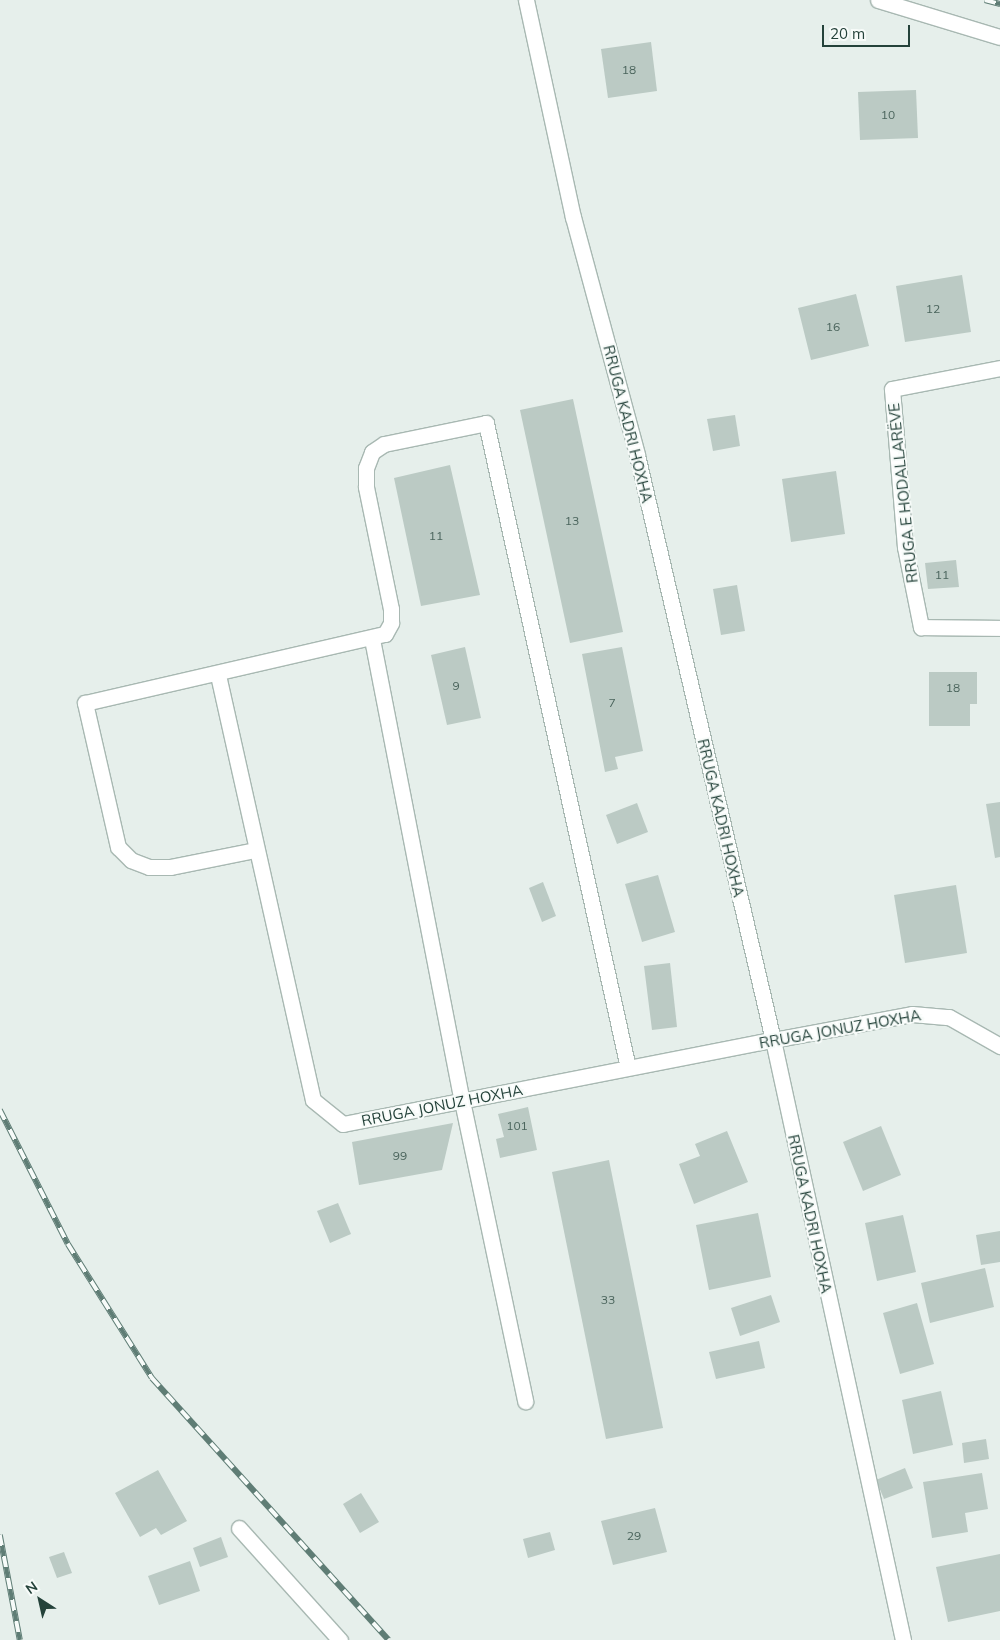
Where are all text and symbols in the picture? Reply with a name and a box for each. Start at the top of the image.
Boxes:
scale bar [825,15,912,47]
text: 20 m [830,24,865,43]
house number: 18 [622,63,636,77]
house number: 10 [881,108,895,122]
house number: 12 [926,302,940,316]
house number: 16 [826,320,840,334]
street label: RRUGA KADRI HOXHA [600,343,656,505]
street label: RRUGA E HODALLARËVE [885,402,921,584]
house number: 13 [565,514,579,528]
house number: 11 [429,529,443,543]
house number: 11 [935,568,949,582]
house number: 9 [452,679,460,693]
house number: 18 [946,681,960,695]
house number: 7 [608,696,616,710]
street label: RRUGA KADRI HOXHA [694,737,748,899]
street label: RRUGA JONUZ HOXHA [758,1006,922,1052]
street label: RRUGA JONUZ HOXHA [360,1081,524,1129]
house number: 101 [506,1119,528,1133]
street label: RRUGA KADRI HOXHA [784,1133,836,1295]
house number: 99 [393,1149,407,1163]
house number: 33 [601,1293,615,1307]
house number: 29 [627,1529,641,1543]
north arrow [15,1575,65,1625]
text: N [22,1577,41,1598]

